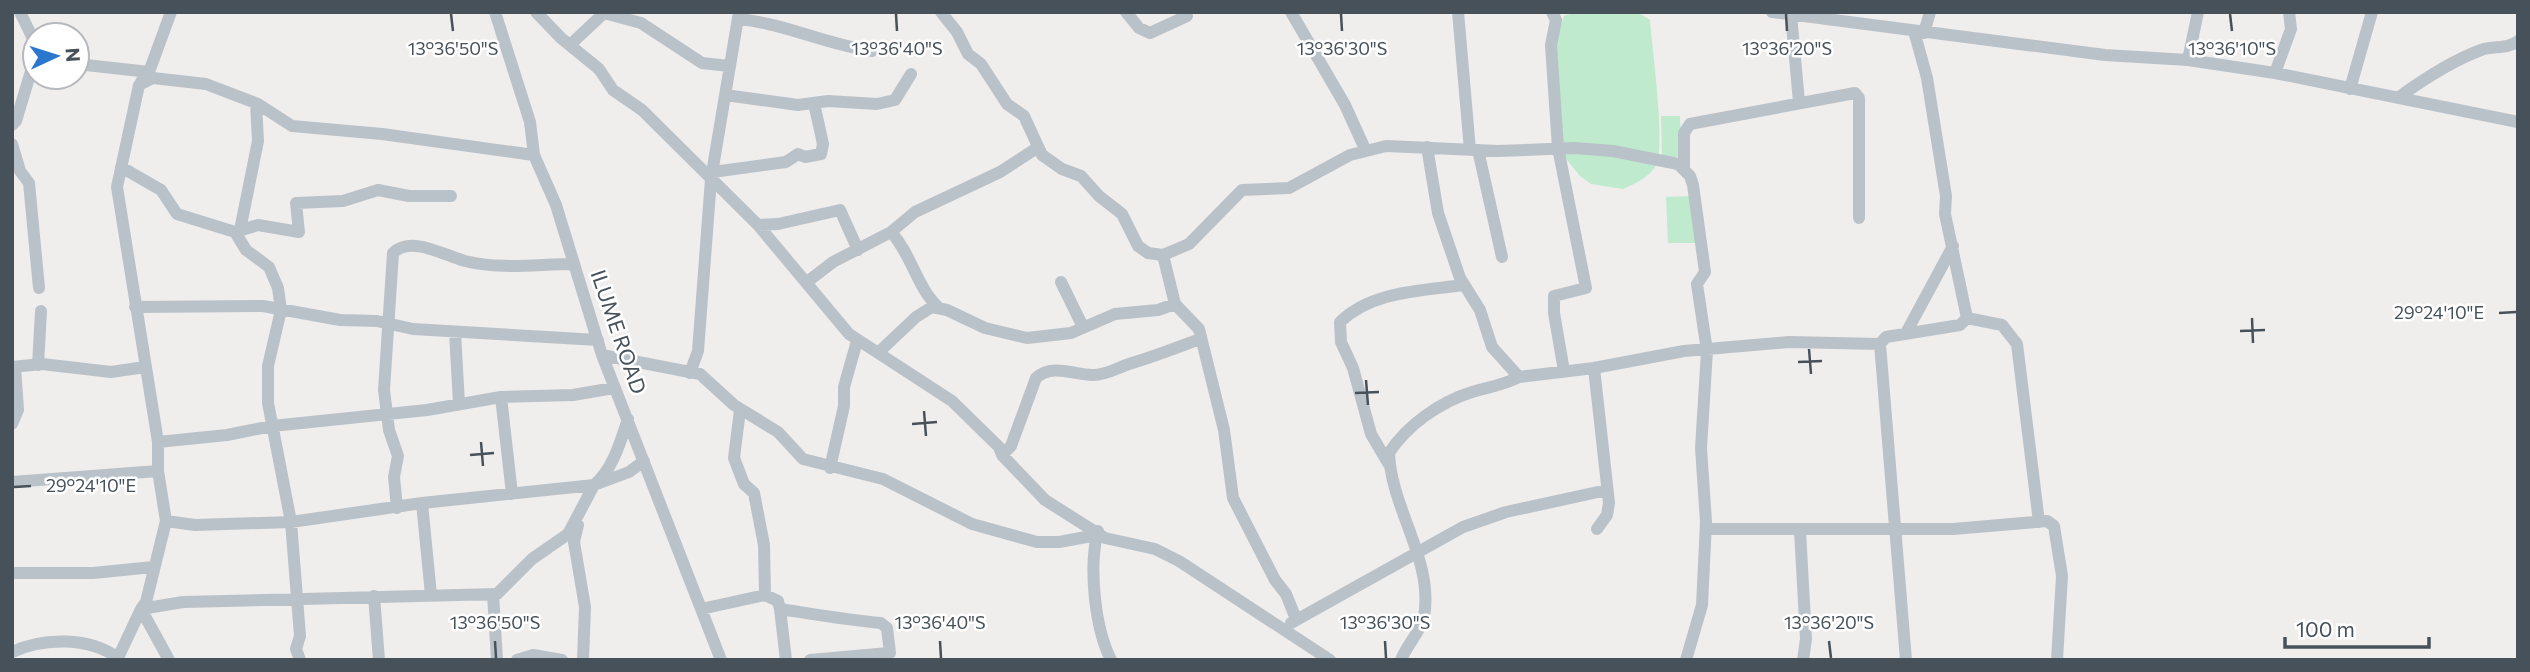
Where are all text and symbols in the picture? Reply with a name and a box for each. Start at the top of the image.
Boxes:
north arrow [21,21,91,91]
text: 13°36'50"S [408,37,498,59]
text: 13°36'40"S [851,37,943,59]
text: 13°36'30"S [1297,37,1387,59]
text: 13°36'20"S [1742,37,1832,59]
text: 13°36'10"S [2188,37,2276,59]
text: N [61,47,85,63]
street label: ILUME ROAD [587,266,652,397]
text: 29°24'10"E [2394,301,2484,323]
text: 29°24'10"E [46,474,136,496]
scale bar [2285,606,2428,650]
text: 13°36'50"S [450,611,540,633]
text: 13°36'40"S [894,611,986,633]
text: 13°36'30"S [1340,611,1430,633]
text: 13°36'20"S [1784,611,1874,633]
text: 100 m [2296,616,2355,641]

